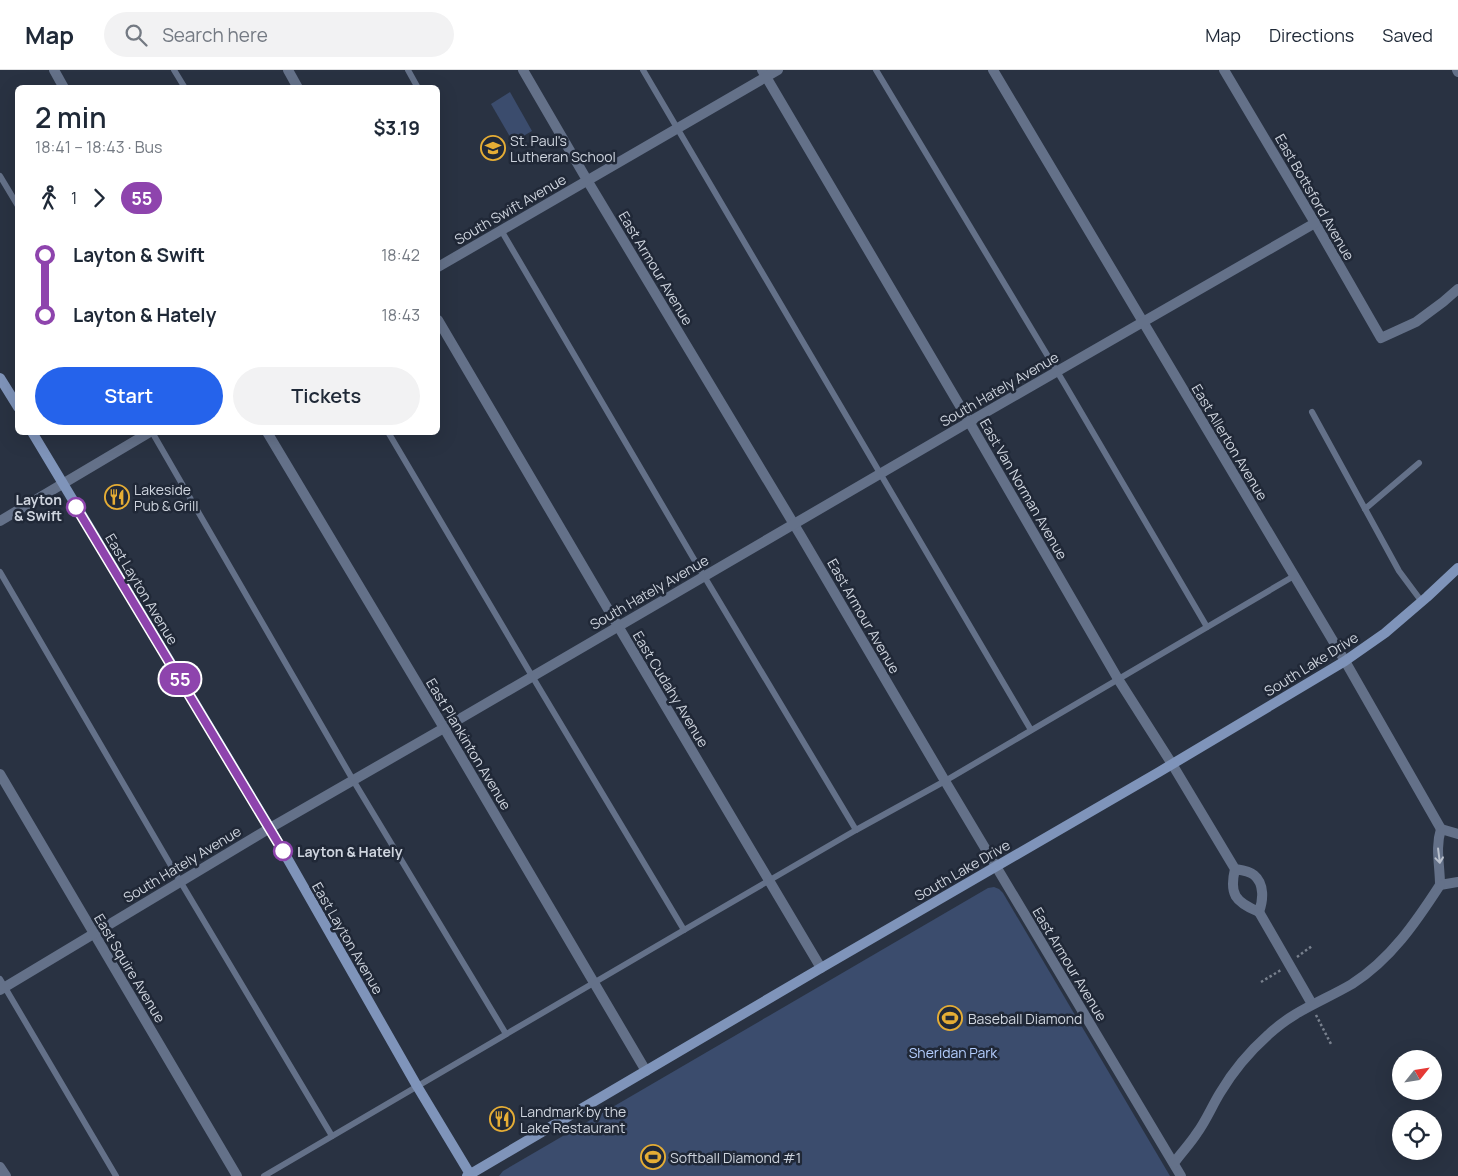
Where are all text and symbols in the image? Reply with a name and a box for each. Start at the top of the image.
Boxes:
search box [104,12,454,57]
text: Map [25,18,74,51]
icon: search [122,21,150,49]
text: Search here [162,22,268,48]
text: Map [1205,23,1241,47]
text: Directions [1269,23,1354,47]
text: Saved [1382,23,1433,47]
text: 2 min [35,98,106,136]
text: $3.19 [373,115,420,141]
street label: East Bottsford Avenue [1271,130,1359,264]
place label: St. Paul's Lutheran School [510,131,616,166]
school or university icon: St. Paul's Lutheran School [480,135,506,161]
text: 18:41 – 18:43 · Bus [35,136,162,158]
street label: South Swift Avenue [451,169,569,249]
icon: walk [35,184,63,212]
icon: forward [85,184,113,212]
text: 55 [131,186,152,210]
text: 1 [71,187,77,209]
street label: East Armour Avenue [614,208,698,328]
text: Layton & Swift [73,242,205,268]
text: 18:42 [381,244,420,266]
text: Layton & Hately [73,302,216,328]
text: 18:43 [381,304,420,326]
street label: South Hately Avenue [936,347,1062,431]
button: Start [35,367,223,425]
button: Tickets [233,367,420,425]
street label: East Allerton Avenue [1188,380,1272,504]
street label: East Van Norman Avenue [976,415,1072,563]
place label: Lakeside Pub & Grill [134,480,199,515]
restaurant icon: Lakeside Pub & Grill [104,484,130,510]
place label: Layton & Swift [14,490,62,525]
marker: Layton & Swift [66,497,86,517]
street label: East Layton Avenue [101,530,183,648]
street label: South Hately Avenue [586,550,712,634]
street label: East Armour Avenue [823,555,905,677]
street label: East Cudahy Avenue [629,627,713,751]
street label: South Lake Drive [1260,627,1362,701]
line badge: 55 [158,663,202,695]
text: 55 [169,667,191,691]
street label: East Plankinton Avenue [422,675,516,813]
street label: South Hately Avenue [120,821,244,907]
street label: South Lake Drive [911,835,1013,905]
marker: Layton & Hately [273,841,293,861]
place label: Layton & Hately [297,842,403,861]
one-way arrow [1434,848,1444,864]
street label: East Layton Avenue [308,878,388,998]
street label: East Armour Avenue [1028,904,1112,1024]
street label: East Squire Avenue [90,910,170,1026]
sports icon: Baseball Diamond [937,1005,963,1031]
place label: Baseball Diamond [968,1009,1082,1028]
park label: Sheridan Park [909,1043,998,1062]
north arrow [1392,1050,1442,1100]
map controls [1392,1050,1442,1160]
place label: Landmark by the Lake Restaurant [520,1102,626,1137]
restaurant icon: Landmark by the Lake Restaurant [489,1106,515,1132]
button: locate [1392,1110,1442,1160]
sports icon: Softball Diamond #1 [640,1144,666,1170]
place label: Softball Diamond #1 [670,1148,801,1167]

